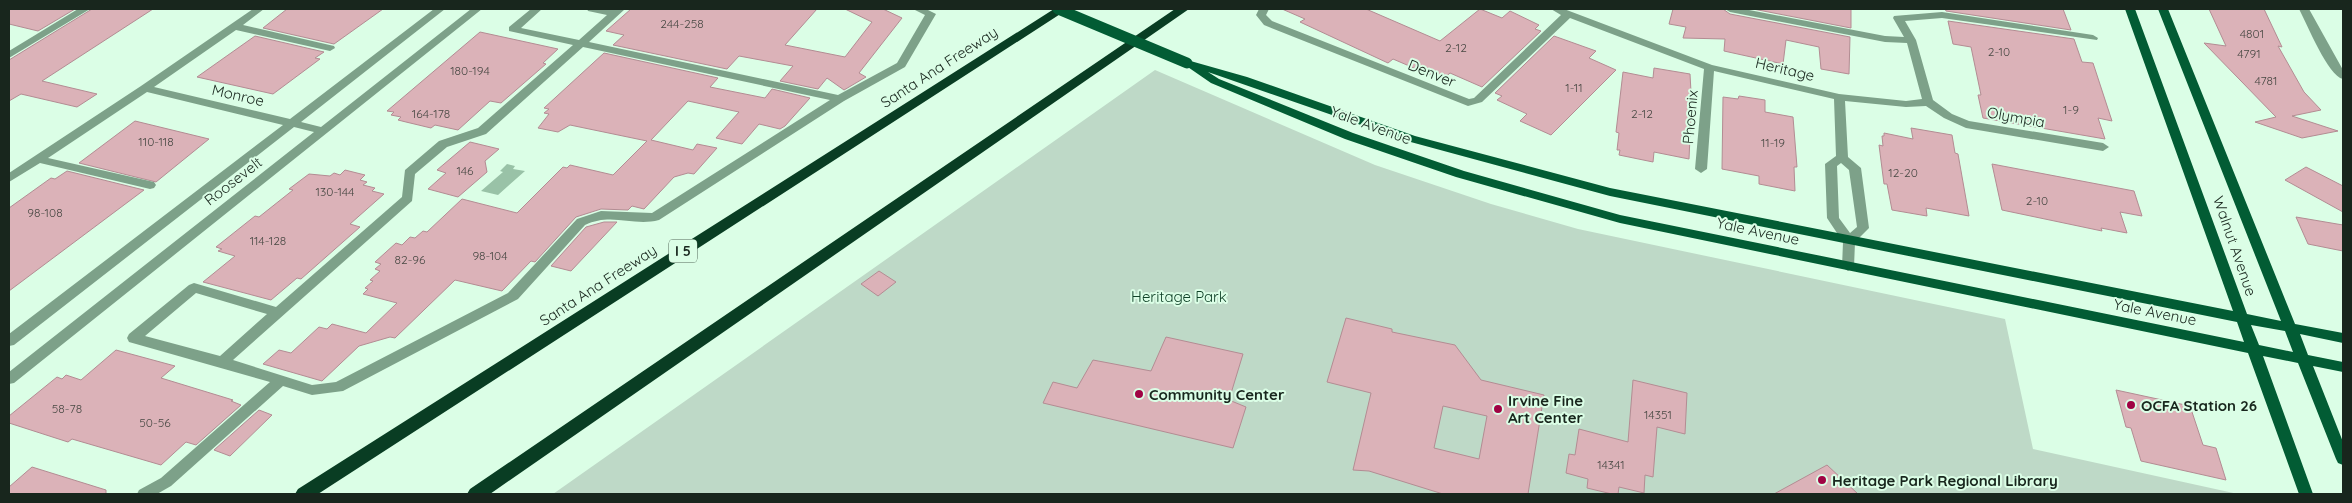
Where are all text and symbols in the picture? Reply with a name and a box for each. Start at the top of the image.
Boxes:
house number: 244-258 [660,16,704,31]
street label: Santa Ana Freeway [877,22,1001,112]
house number: 4801 [2240,26,2264,41]
house number: 2-12 [1445,40,1467,55]
house number: 2-10 [1988,44,2010,59]
house number: 4791 [2237,46,2261,61]
street label: Heritage [1754,53,1816,85]
street label: Denver [1405,55,1459,91]
house number: 180-194 [450,63,490,78]
house number: 4781 [2254,73,2278,88]
street label: Monroe [210,80,266,110]
house number: 1-11 [1565,80,1583,95]
street label: Phoenix [1678,89,1702,145]
street label: Yale Avenue [1328,102,1414,148]
house number: 1-9 [2063,102,2079,117]
street label: Olympia [1986,103,2046,131]
house number: 164-178 [412,106,450,121]
house number: 2-12 [1631,106,1653,121]
house number: 110-118 [138,134,174,149]
house number: 11-19 [1761,135,1785,150]
street label: Roosevelt [200,152,266,210]
house number: 146 [456,163,474,178]
house number: 12-20 [1888,165,1918,180]
house number: 130-144 [316,184,354,199]
house number: 2-10 [2026,193,2048,208]
street label: Walnut Avenue [2209,193,2261,299]
house number: 98-108 [27,205,63,220]
street label: Yale Avenue [1715,213,1801,249]
house number: 114-128 [250,233,286,248]
street label: Santa Ana Freeway [536,240,660,330]
road number: I 5 [669,240,697,262]
house number: 98-104 [472,248,508,263]
house number: 82-96 [395,252,426,267]
park label: Heritage Park [1131,287,1227,306]
street label: Yale Avenue [2112,295,2198,329]
place label: Community Center [1149,385,1285,404]
marker: Community Center [1133,388,1145,400]
place label: Irvine Fine Art Center [1508,391,1584,427]
place label: OCFA Station 26 [2141,396,2257,415]
marker: OCFA Station 26 [2125,399,2137,411]
house number: 58-78 [52,401,82,416]
marker: Irvine Fine Art Center [1492,403,1504,415]
house number: 14351 [1644,407,1672,422]
house number: 50-56 [139,415,171,430]
house number: 14341 [1597,457,1625,472]
place label: Heritage Park Regional Library [1832,471,2058,490]
marker: Heritage Park Regional Library [1816,474,1828,486]

